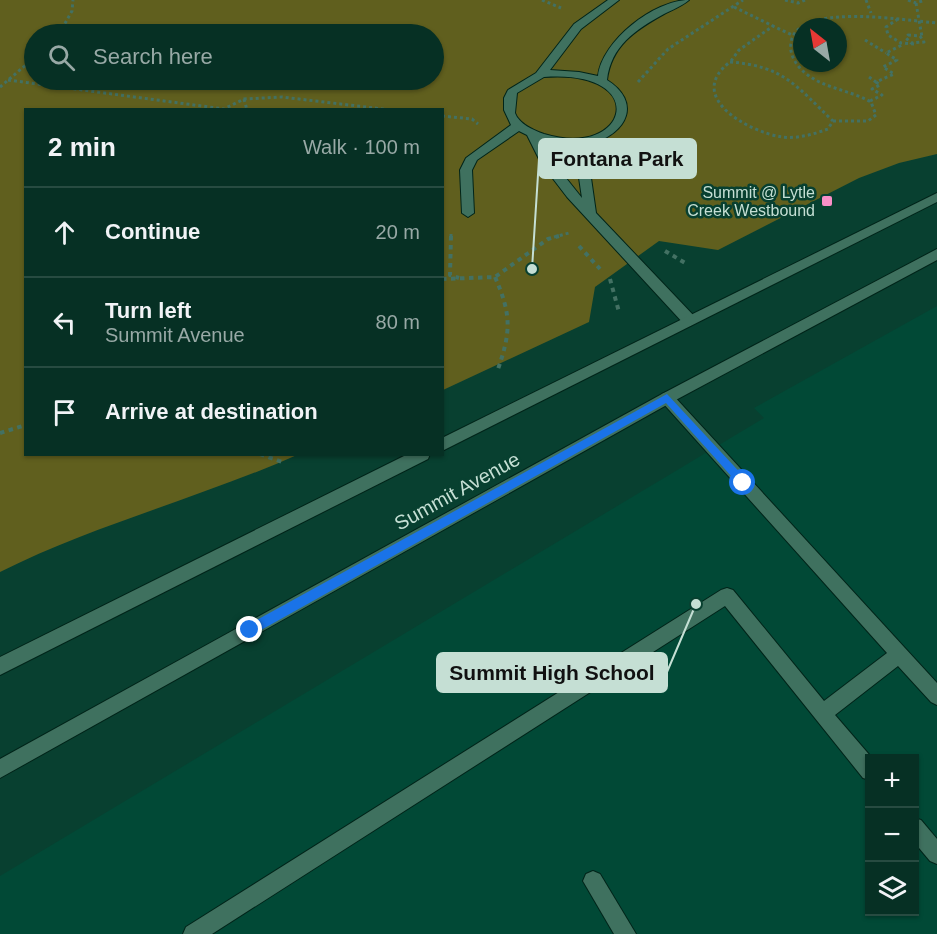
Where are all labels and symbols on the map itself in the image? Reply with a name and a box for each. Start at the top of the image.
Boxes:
north arrow [793,18,847,72]
callout: Fontana Park [539,139,696,178]
text: Fontana Park [550,147,684,170]
place label: Summit @ Lytle Creek Westbound [687,184,815,219]
marker: Summit @ Lytle Creek Westbound [820,194,834,208]
street label: Summit Avenue [391,448,523,534]
route start [729,469,755,495]
route end [236,616,262,642]
callout: Summit High School [437,653,667,692]
text: Summit High School [449,661,655,684]

